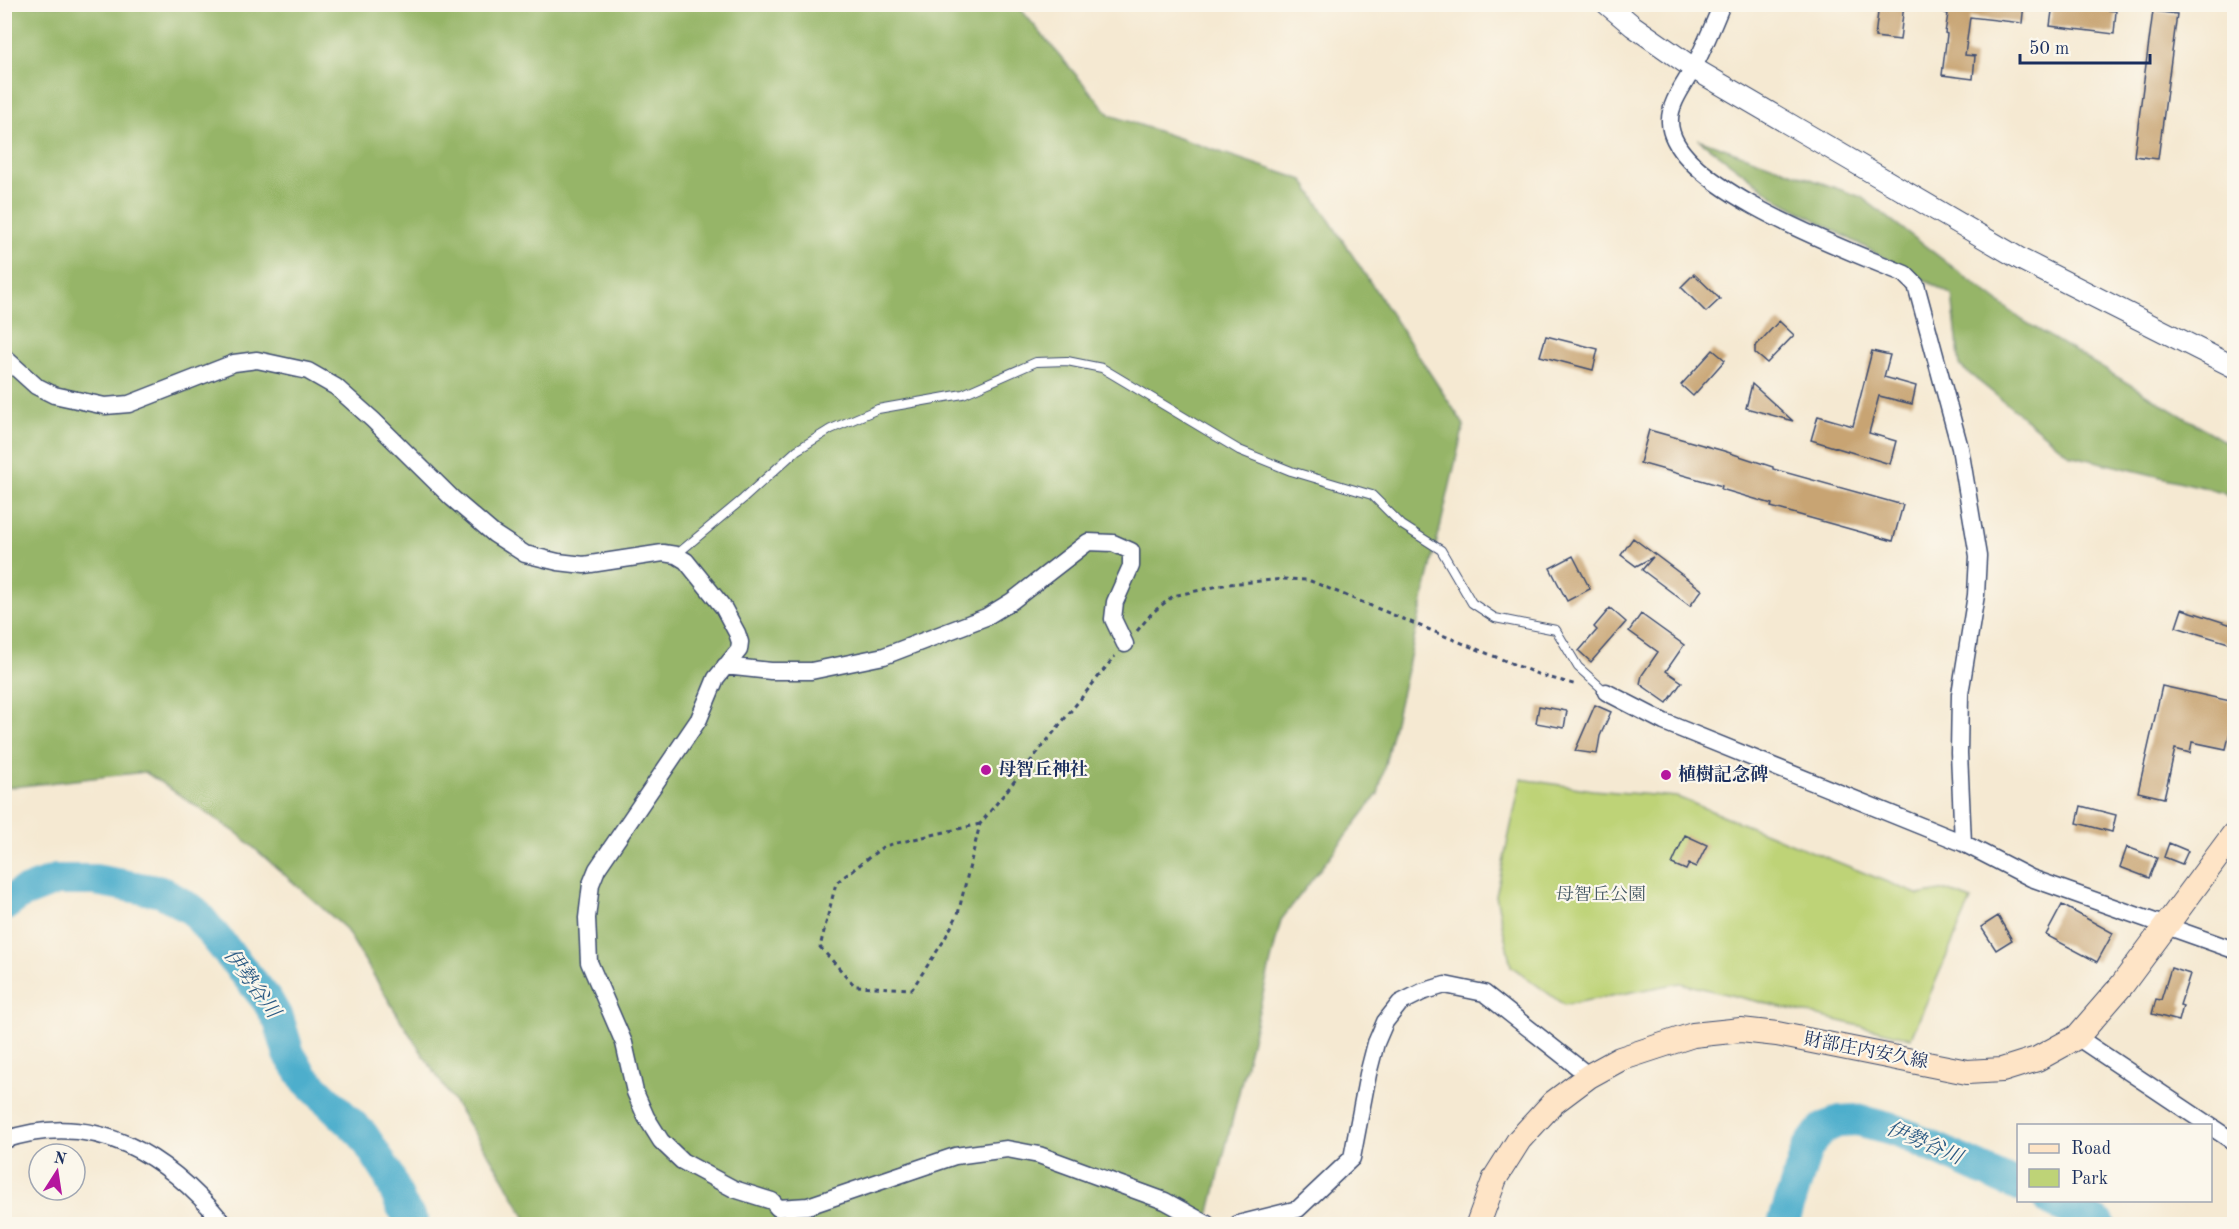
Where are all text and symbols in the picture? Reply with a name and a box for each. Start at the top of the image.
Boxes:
scale bar [2020,27,2150,65]
text: 50 m [2029,40,2069,58]
place label: 母智丘神社 [998,759,1088,779]
marker: 母智丘神社 [979,763,993,777]
place label: 植樹記念碑 [1678,764,1768,784]
marker: 植樹記念碑 [1659,768,1673,782]
park label: 母智丘公園 [1556,885,1646,904]
water label: 伊勢谷川 [219,945,285,1024]
street label: 財部庄内安久線 [1802,1028,1930,1072]
water label: 伊勢谷川 [1883,1117,1967,1170]
legend [2017,1124,2212,1202]
text: Road [2071,1140,2111,1158]
north arrow [27,1142,87,1202]
text: N [52,1150,68,1169]
text: Park [2071,1170,2108,1188]

